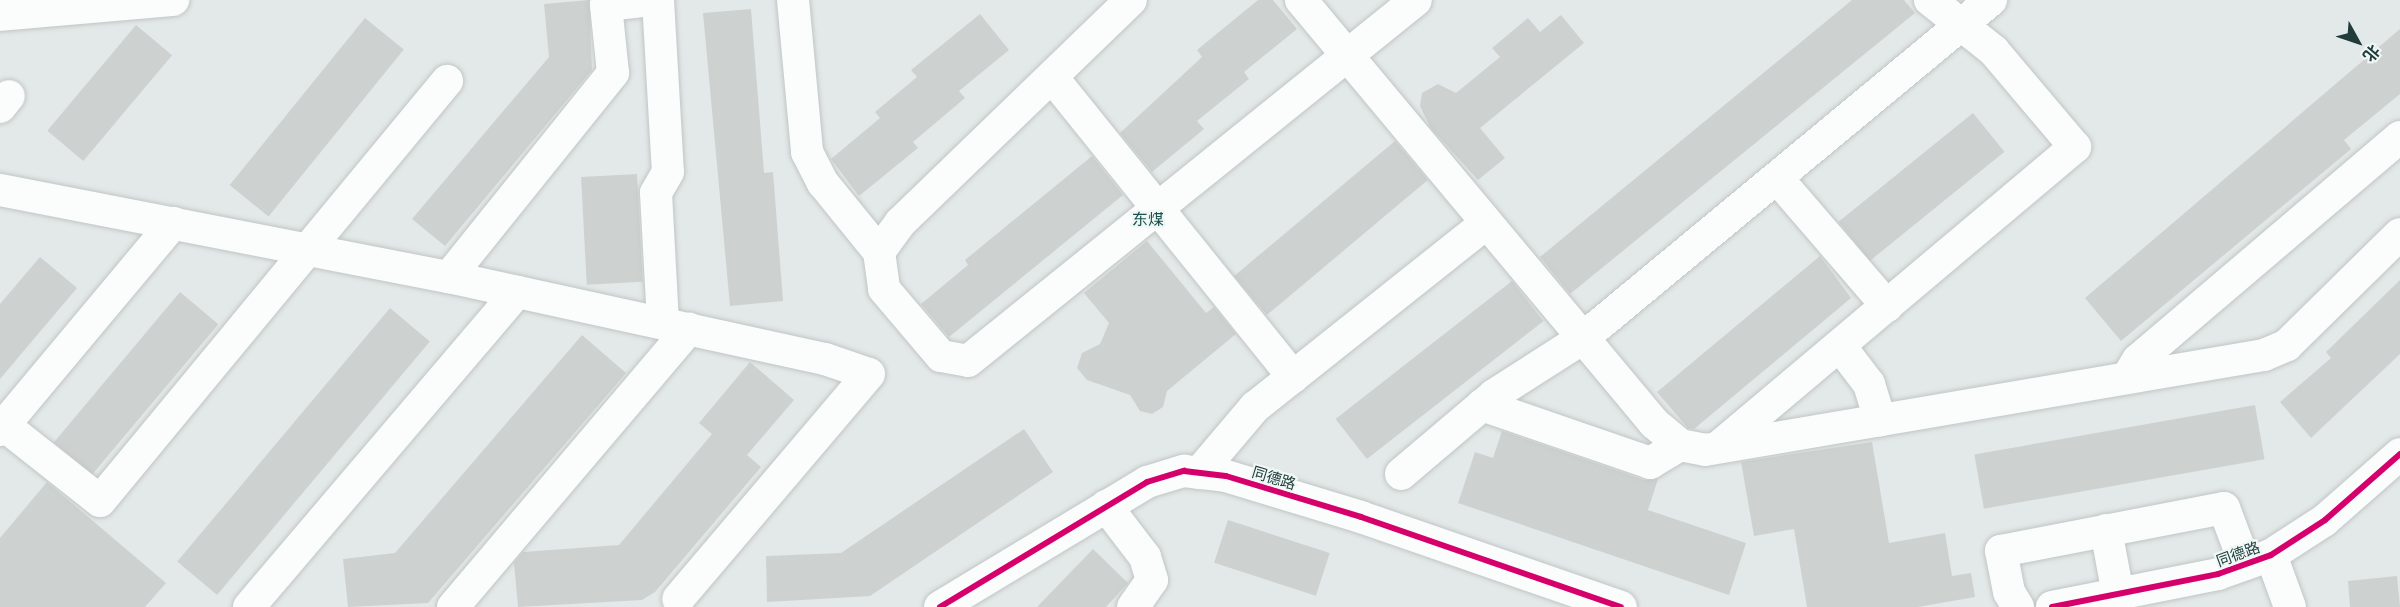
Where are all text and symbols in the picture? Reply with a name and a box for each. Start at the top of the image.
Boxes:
north arrow [2328,12,2388,72]
text: 北 [2359,41,2385,66]
district label: 东煤 [1132,209,1164,229]
street label: 同德路 [1250,463,1298,493]
street label: 同德路 [2214,538,2262,570]

